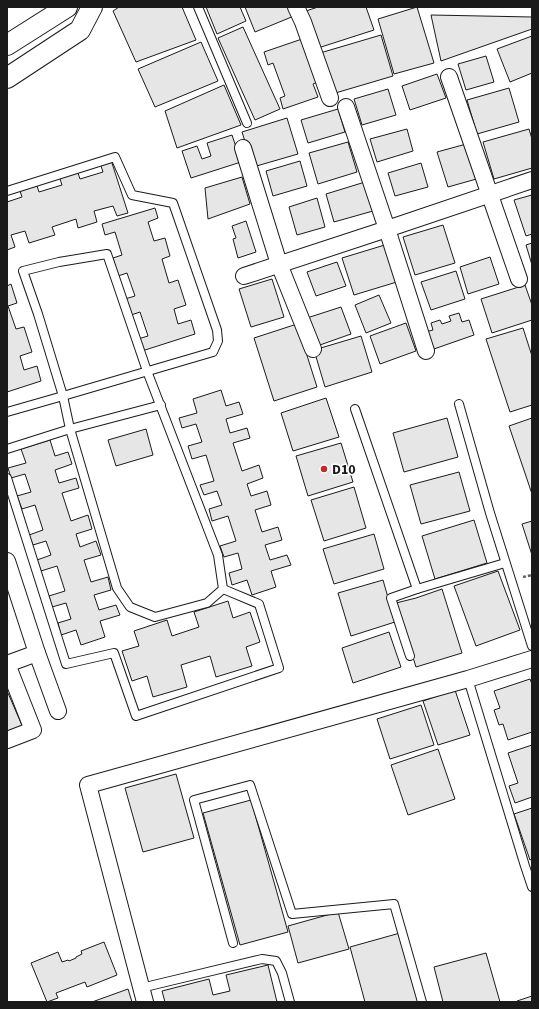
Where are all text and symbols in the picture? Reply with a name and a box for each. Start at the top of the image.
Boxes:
place label: D10 [332,460,356,480]
marker: D10 [319,464,329,474]

